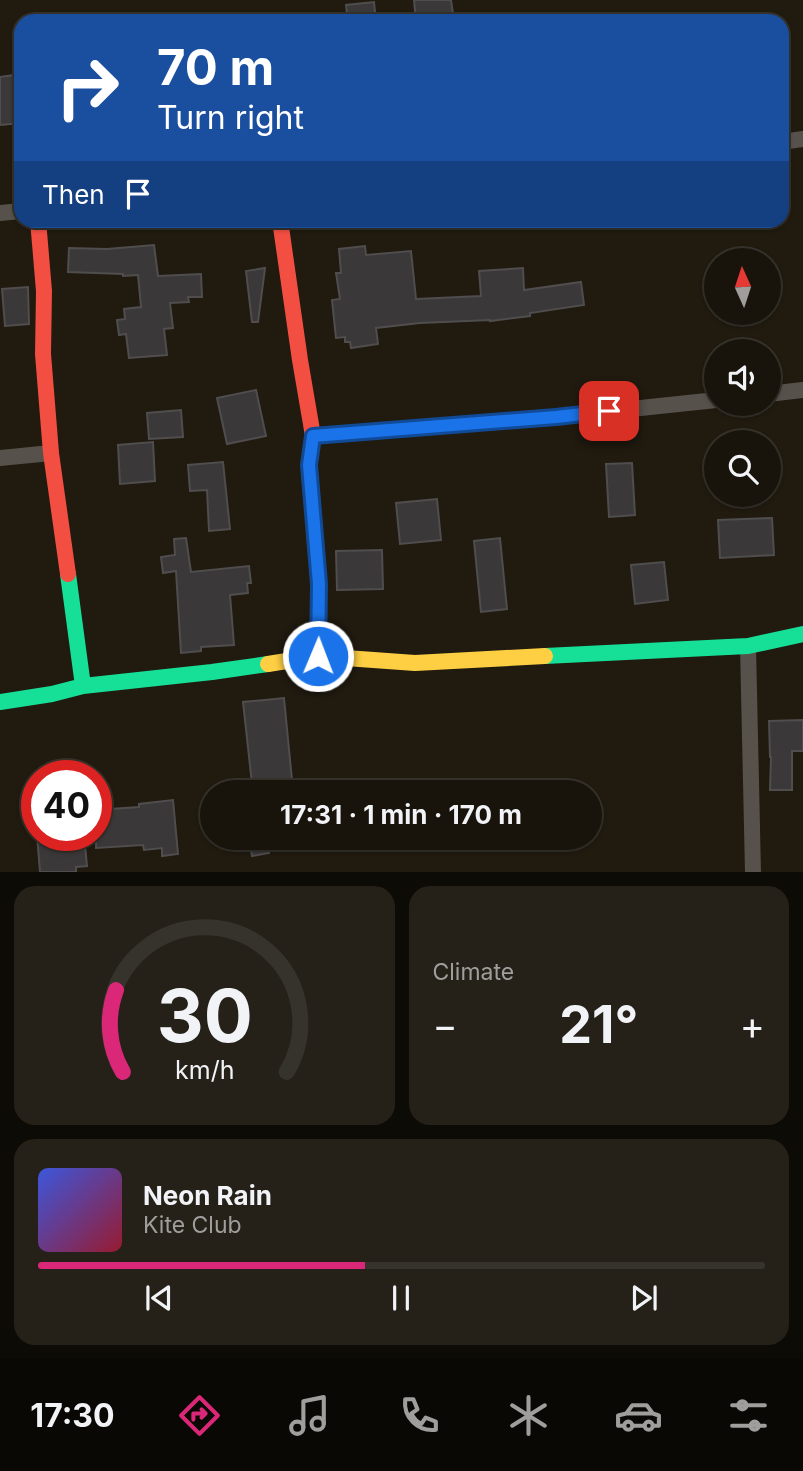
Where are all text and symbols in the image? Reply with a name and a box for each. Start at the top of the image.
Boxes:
text: 70 m [157,38,274,97]
icon: right [42,42,133,133]
text: Turn right [157,98,304,137]
icon: arrive [119,175,157,213]
text: Then [42,179,105,210]
north arrow [704,248,780,326]
map controls [704,248,781,507]
button: sound [704,339,781,416]
pin [579,381,639,441]
icon: arrive [590,392,628,430]
button: search [704,430,781,507]
position arrow [281,619,355,693]
speed limit sign: 40 [21,760,112,851]
text: 17:31 · 1 min · 170 m [280,799,522,830]
text: Climate [433,958,514,986]
text: 30 [156,971,252,1060]
text: 21° [559,993,638,1056]
text: − [433,1002,458,1048]
text: + [740,1002,765,1048]
text: km/h [175,1054,234,1084]
text: Neon Rain [143,1180,272,1211]
text: Kite Club [143,1211,242,1239]
icon: previous [140,1279,178,1317]
icon: pause [382,1279,420,1317]
icon: next [625,1279,663,1317]
icon: directions [175,1391,224,1440]
icon: music [285,1391,334,1440]
icon: phone [395,1391,444,1440]
icon: climate [504,1391,553,1440]
icon: car [614,1391,663,1440]
icon: filters [724,1391,773,1440]
text: 17:30 [30,1396,115,1435]

